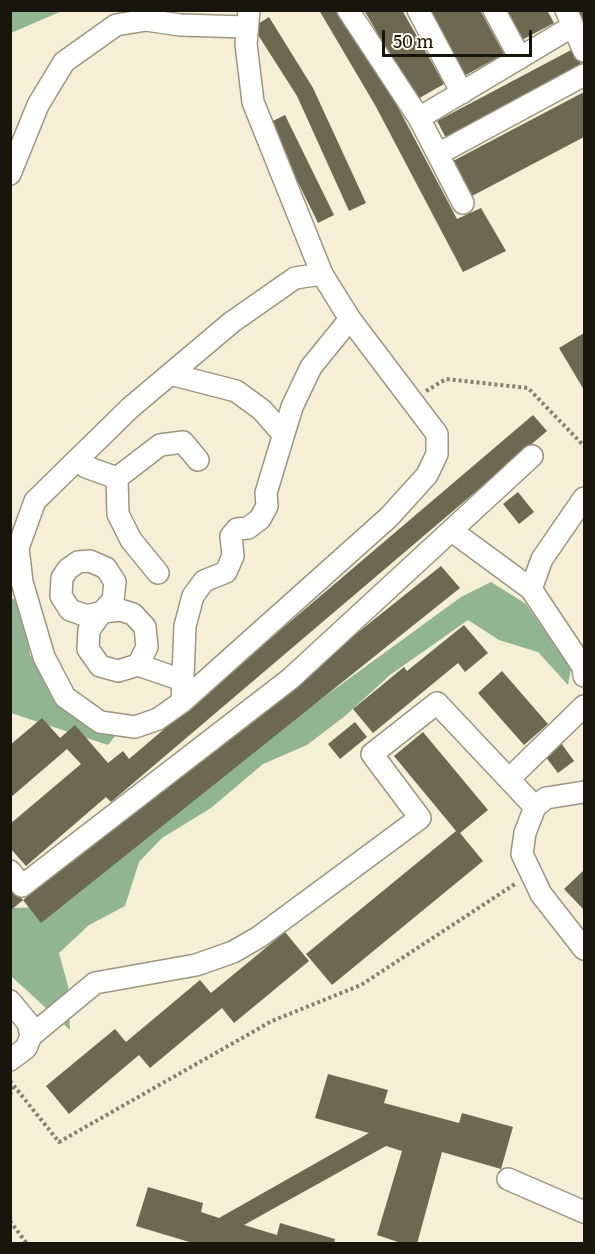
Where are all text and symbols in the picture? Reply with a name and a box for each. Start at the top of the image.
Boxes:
scale bar [385,18,535,56]
text: 50 m [393,27,434,54]

